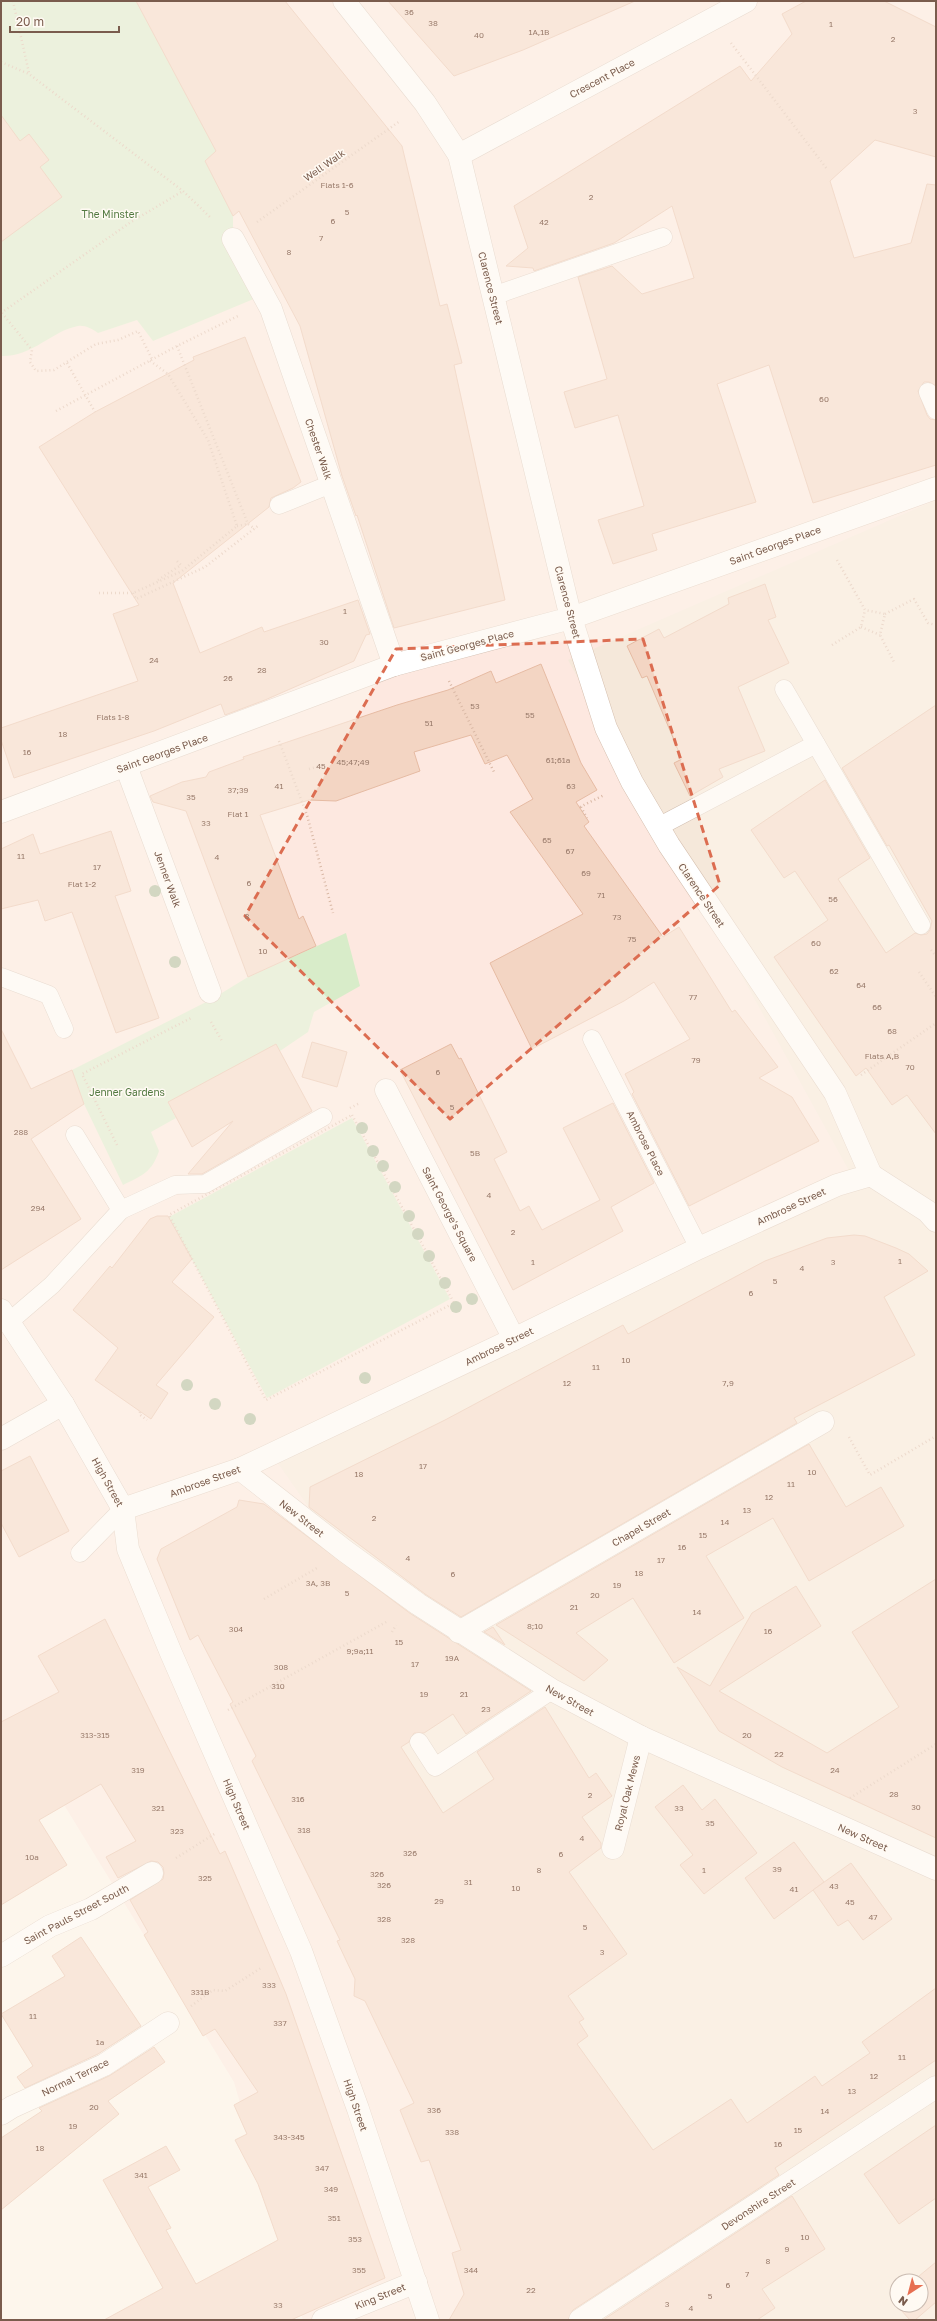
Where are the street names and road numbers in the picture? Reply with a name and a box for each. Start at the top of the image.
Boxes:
street label: Crescent Place [567,56,637,100]
street label: Well Walk [301,146,347,184]
street label: Clarence Street [476,250,506,326]
street label: Chester Walk [303,417,335,482]
street label: Saint Georges Place [728,523,822,567]
street label: Clarence Street [553,564,583,640]
street label: Saint Georges Place [419,627,515,663]
street label: Saint Georges Place [115,731,209,775]
street label: Jenner Walk [152,849,184,909]
street label: Clarence Street [676,861,728,929]
street label: Ambrose Place [624,1108,668,1178]
street label: Saint George's Square [420,1165,480,1264]
street label: Ambrose Street [755,1185,827,1227]
street label: Ambrose Street [463,1324,535,1368]
street label: High Street [89,1455,127,1509]
street label: Ambrose Street [168,1463,242,1499]
street label: New Street [277,1497,327,1539]
street label: Chapel Street [609,1505,673,1549]
street label: New Street [544,1682,596,1718]
street label: Royal Oak Mews [612,1754,642,1832]
street label: High Street [221,1776,253,1832]
street label: New Street [836,1821,890,1853]
street label: Saint Pauls Street South [21,1881,131,1947]
street label: Normal Terrace [39,2055,111,2098]
street label: High Street [341,2077,371,2133]
street label: Devonshire Street [719,2176,797,2232]
street label: King Street [353,2280,407,2312]

